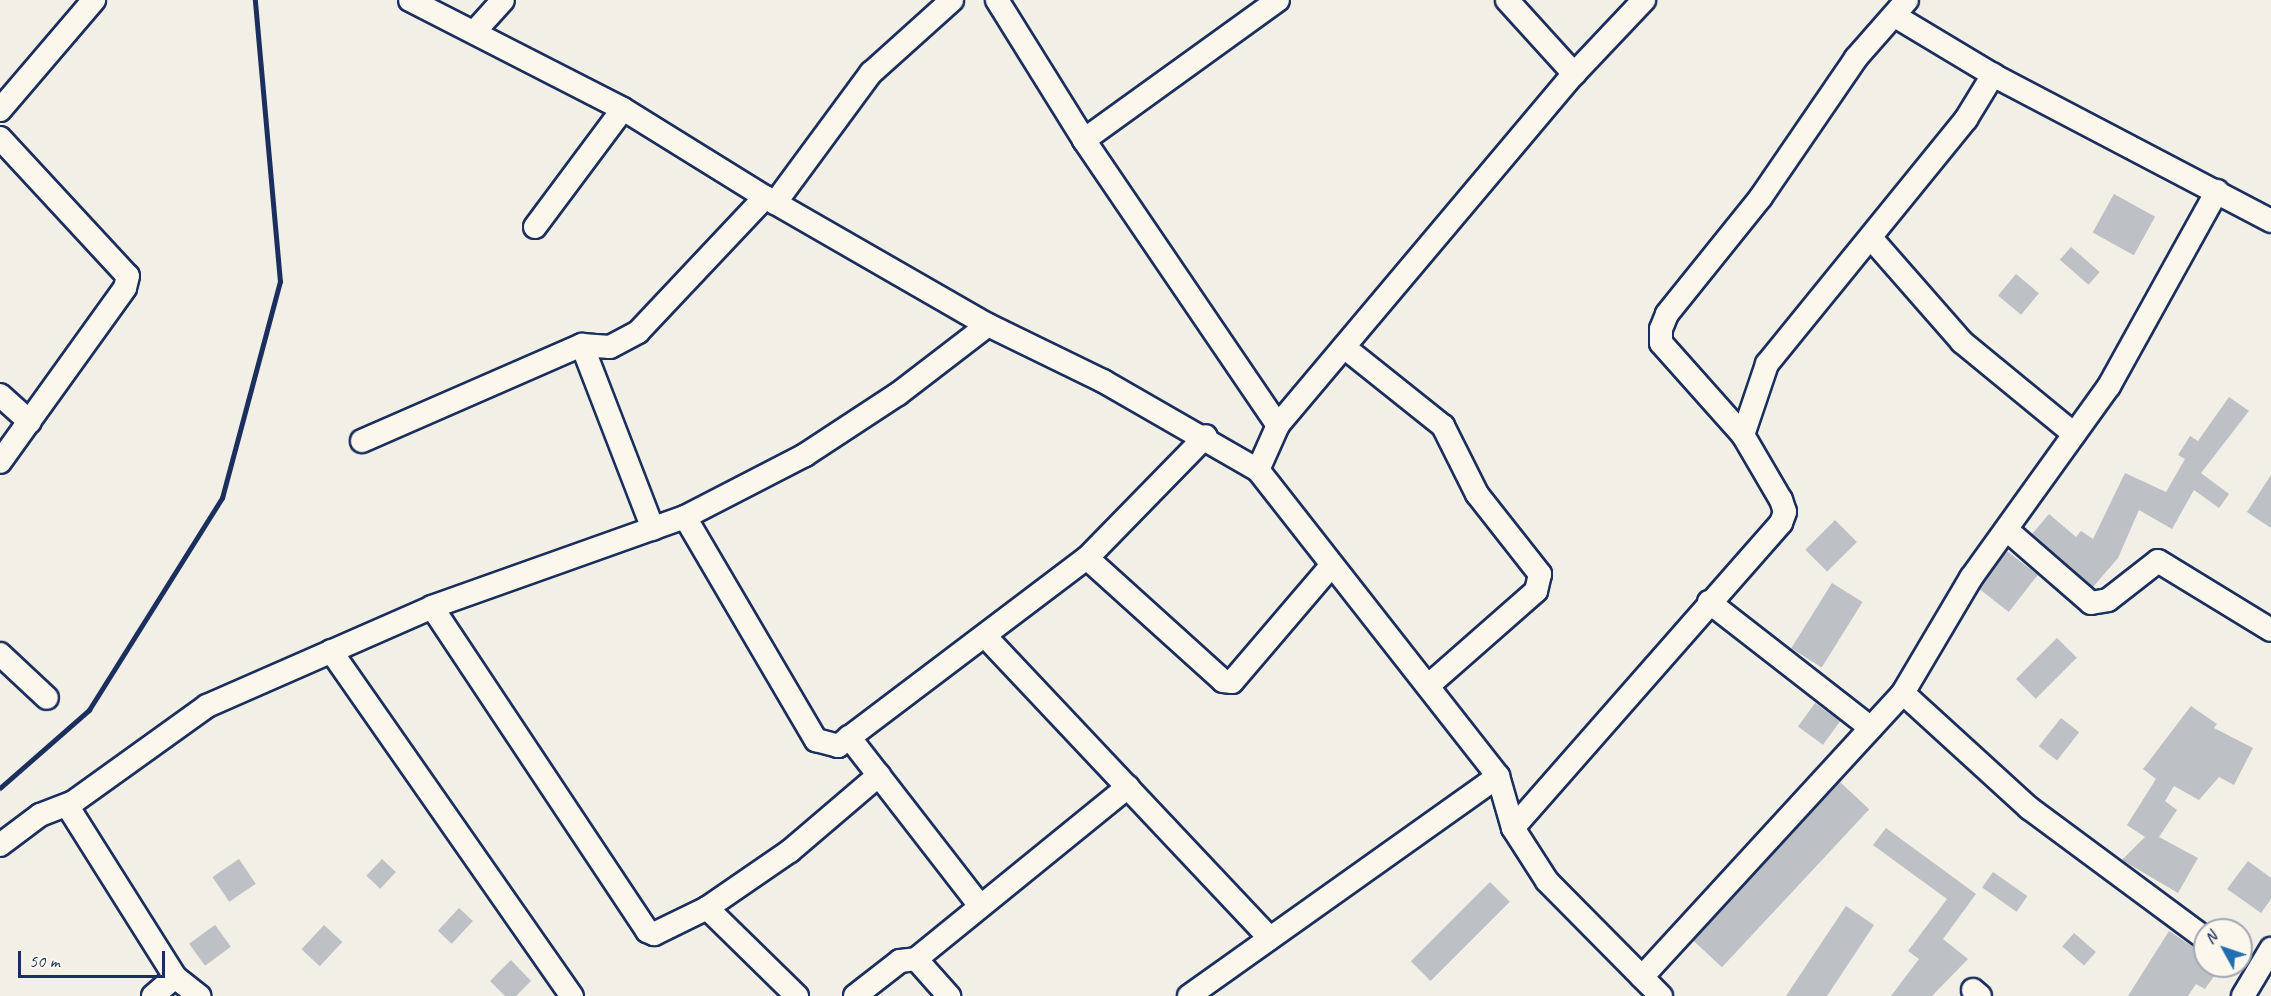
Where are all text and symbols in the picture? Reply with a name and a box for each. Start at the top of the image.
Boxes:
north arrow [2193,918,2253,978]
text: N [2200,927,2222,948]
scale bar [21,939,168,977]
text: 50 m [29,950,60,972]

